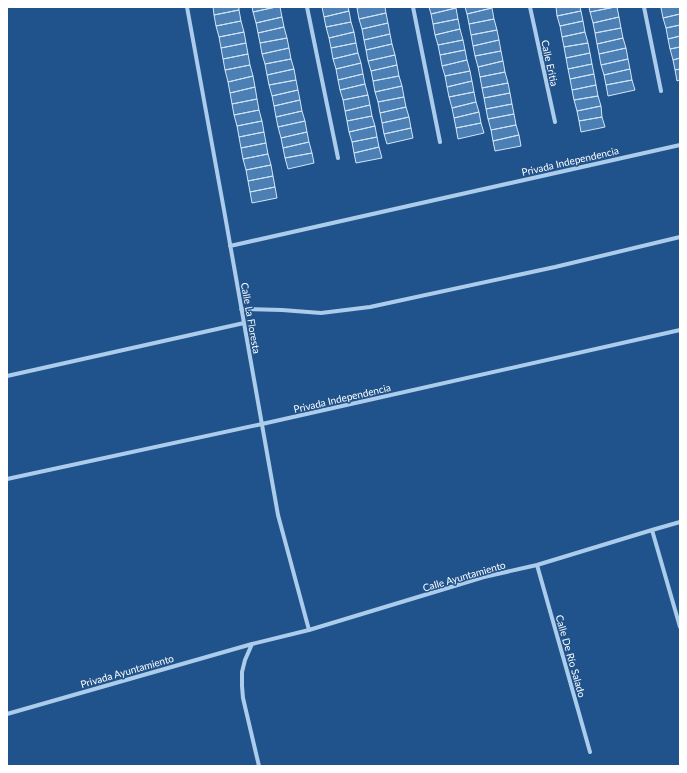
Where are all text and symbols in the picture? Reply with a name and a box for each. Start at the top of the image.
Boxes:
street label: Calle Eritia [539,39,561,87]
street label: Privada Independencia [520,144,620,178]
street label: Calle La Floresta [239,281,263,355]
street label: Privada Independencia [292,381,392,415]
street label: Calle Ayuntamiento [421,558,507,594]
street label: Calle De Río Salado [553,613,589,699]
street label: Privada Ayuntamiento [79,652,175,690]

